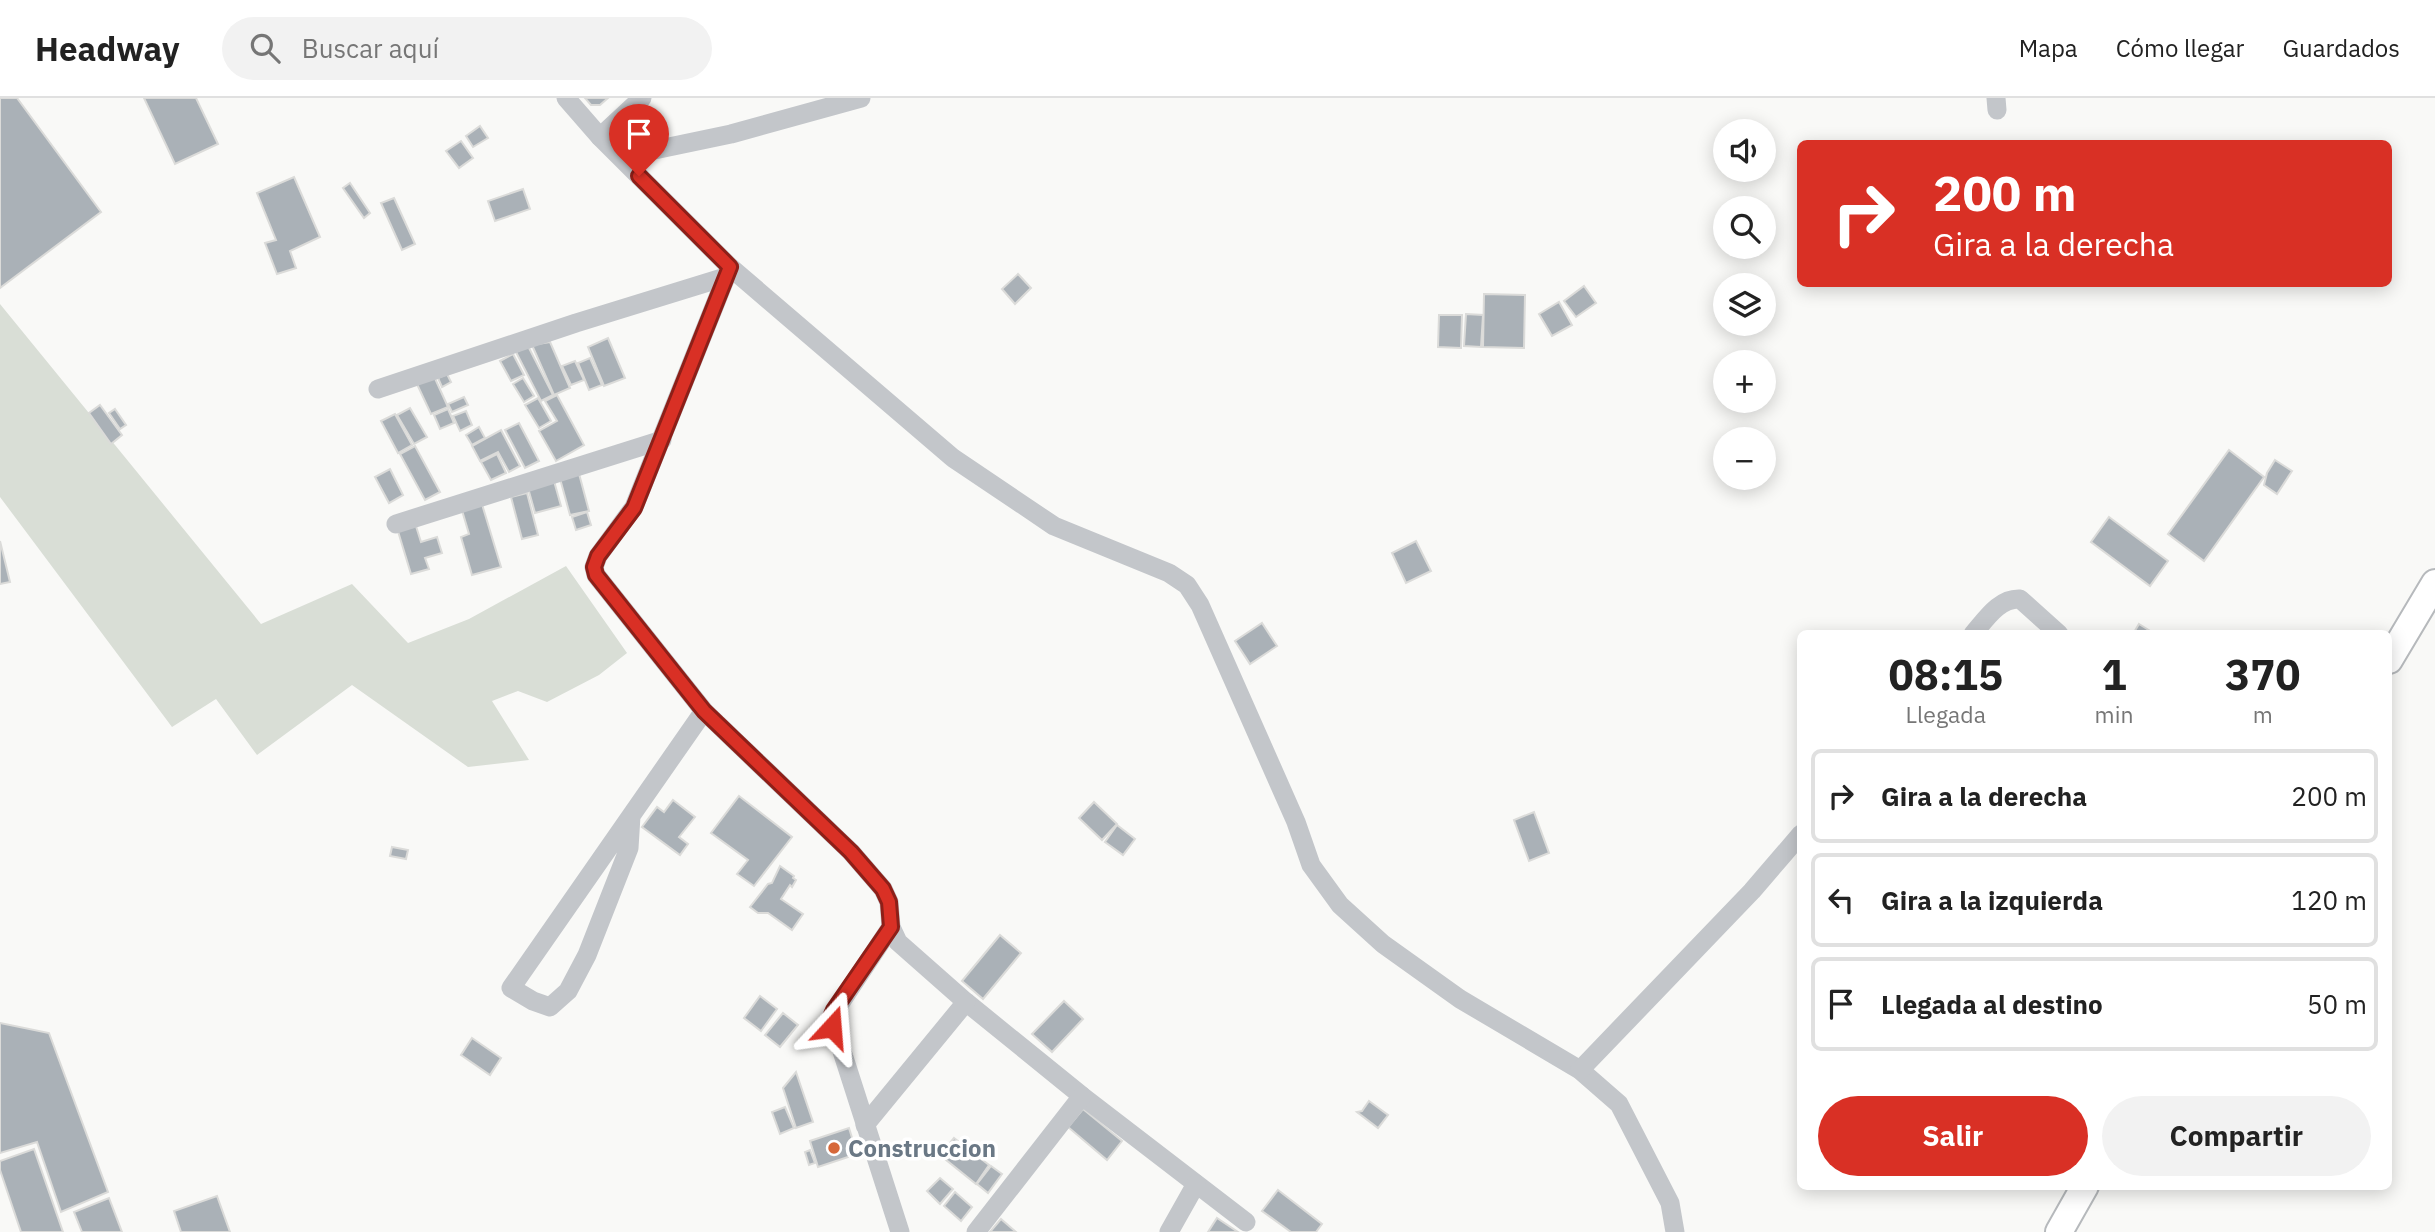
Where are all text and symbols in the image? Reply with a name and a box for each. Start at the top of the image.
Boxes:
search box [222,17,712,80]
text: Headway [35,27,180,70]
icon: search [246,29,284,67]
text: Buscar aquí [302,31,439,65]
text: Mapa [2019,32,2078,64]
text: Cómo llegar [2116,32,2244,64]
text: Guardados [2282,32,2400,64]
pin [609,104,669,176]
icon: arrive [620,115,658,153]
map controls [1713,119,1776,490]
button: sound [1713,119,1776,182]
text: 200 m [1933,161,2077,224]
icon: right [1818,168,1909,259]
button: search [1713,196,1776,259]
text: Gira a la derecha [1933,223,2174,265]
button: layers [1713,273,1776,336]
button: + [1713,350,1776,413]
button: − [1713,427,1776,490]
text: 08:15 [1888,647,2003,702]
text: 1 [2101,647,2127,702]
text: 370 [2225,647,2301,702]
text: Llegada [1906,699,1986,729]
text: min [2095,699,2133,729]
text: m [2253,699,2273,729]
icon: right [1822,777,1860,815]
text: Gira a la derecha [1881,779,2087,813]
text: 200 m [2291,779,2367,813]
icon: left [1822,881,1860,919]
text: Gira a la izquierda [1881,883,2103,917]
text: 120 m [2291,883,2367,917]
icon: arrive [1822,985,1860,1023]
text: Llegada al destino [1881,987,2103,1021]
text: 50 m [2307,987,2367,1021]
position arrow [795,990,869,1064]
button: Salir [1818,1096,2088,1176]
button: Compartir [2102,1096,2371,1176]
place label: Construccion [848,1132,996,1164]
marker: Construccion [826,1140,842,1156]

